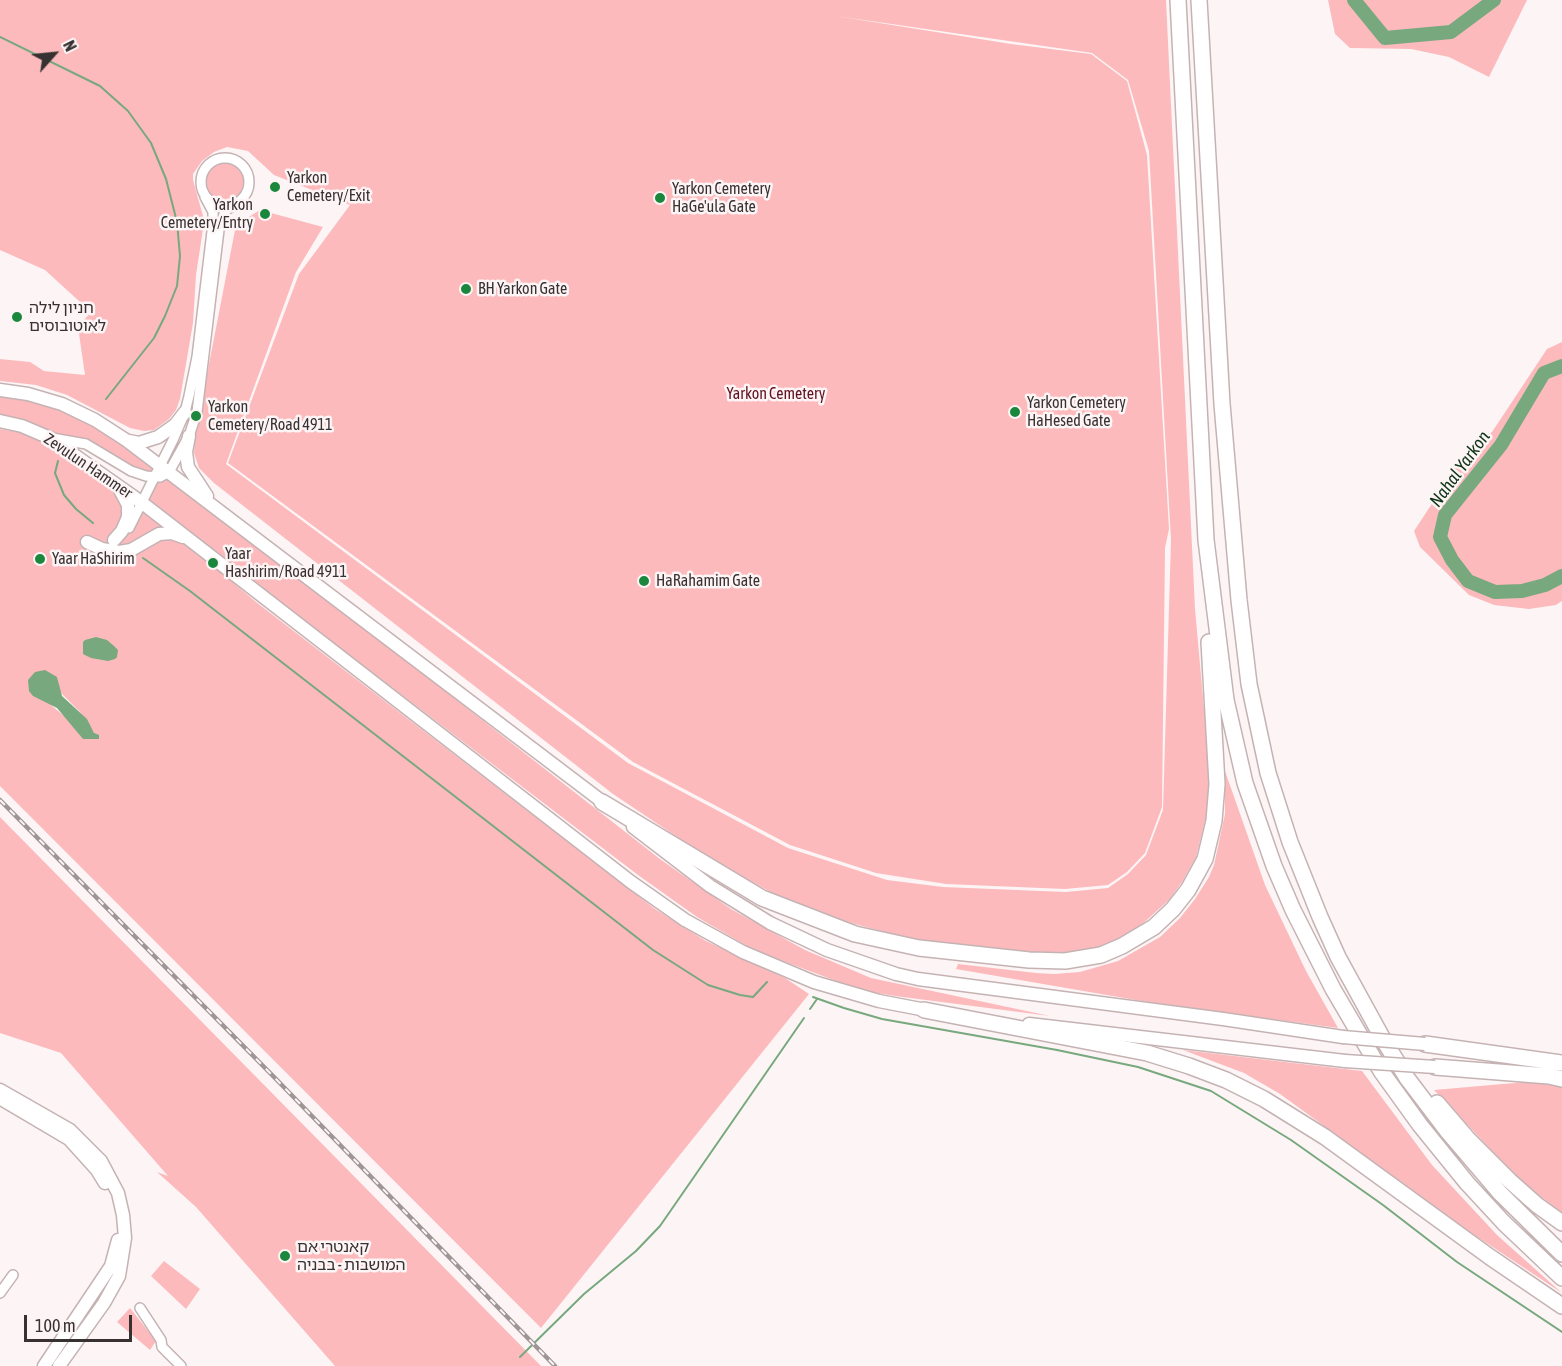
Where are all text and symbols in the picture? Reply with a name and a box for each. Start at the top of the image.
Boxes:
north arrow [24,24,84,84]
text: N [60,38,80,54]
place label: Yarkon Cemetery/Exit [287,168,370,206]
place label: Yarkon Cemetery HaGe'ula Gate [672,179,771,217]
marker: Yarkon Cemetery/Exit [268,180,282,194]
marker: Yarkon Cemetery HaGe'ula Gate [653,191,667,205]
place label: Yarkon Cemetery/Entry [161,195,253,233]
marker: Yarkon Cemetery/Entry [258,207,272,221]
place label: BH Yarkon Gate [478,279,567,299]
marker: BH Yarkon Gate [459,282,473,296]
place label: חניון לילה לאוטובוסים [29,298,106,336]
marker: חניון לילה לאוטובוסים [10,310,24,324]
park label: Yarkon Cemetery [727,384,825,404]
place label: Yarkon Cemetery HaHesed Gate [1027,393,1126,431]
place label: Yarkon Cemetery/Road 4911 [208,397,332,435]
marker: Yarkon Cemetery HaHesed Gate [1008,405,1022,419]
marker: Yarkon Cemetery/Road 4911 [189,409,203,423]
water label: Nahal Yarkon [1425,427,1495,511]
street label: Zevulun Hammer [40,429,136,503]
place label: Yaar Hashirim/Road 4911 [225,544,347,582]
place label: Yaar HaShirim [52,549,135,569]
marker: Yaar HaShirim [33,552,47,566]
marker: Yaar Hashirim/Road 4911 [206,556,220,570]
place label: HaRahamim Gate [656,571,760,591]
marker: HaRahamim Gate [637,574,651,588]
place label: קאנטרי אם המושבות - בבניה [297,1237,406,1275]
marker: קאנטרי אם המושבות - בבניה [278,1249,292,1263]
scale bar [27,1303,135,1341]
text: 100 m [35,1315,76,1336]

